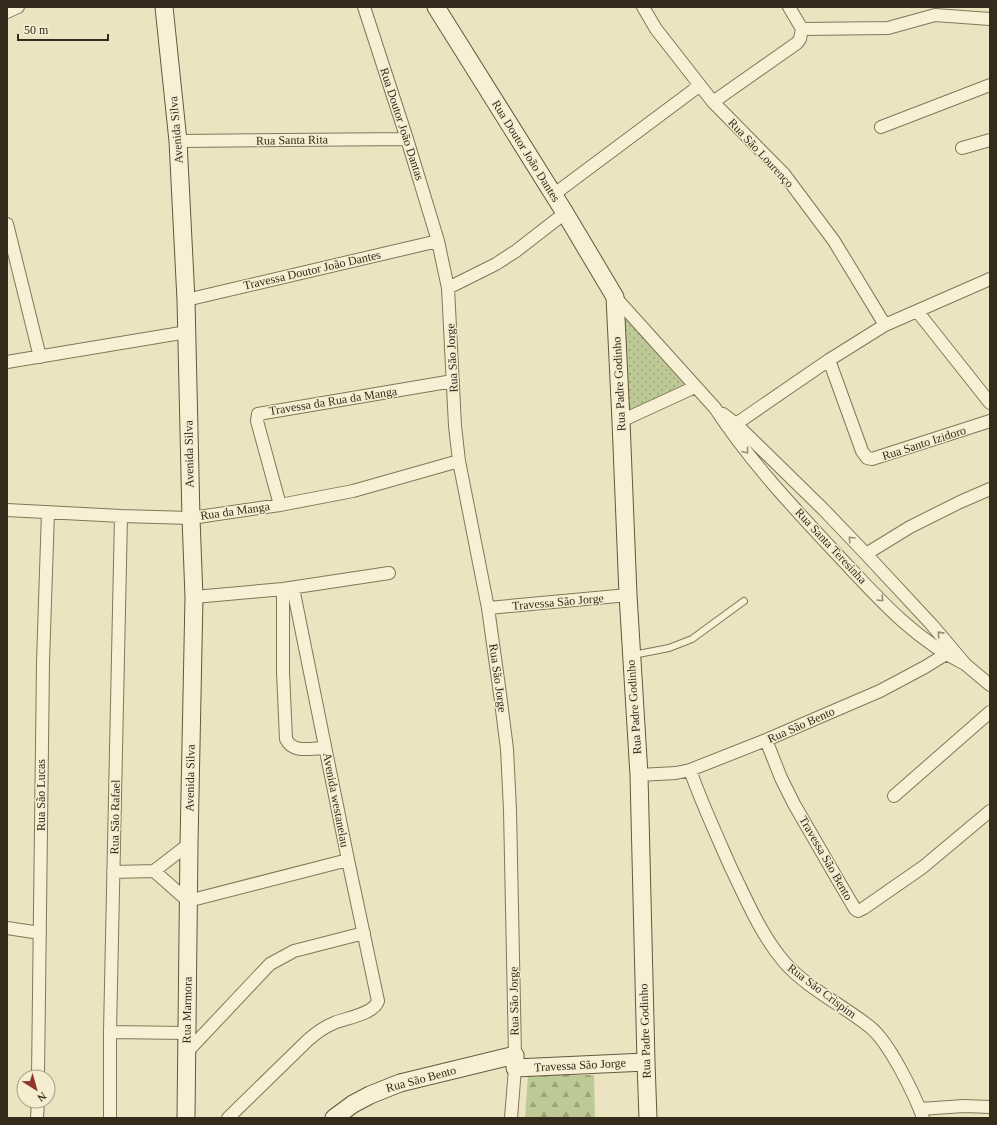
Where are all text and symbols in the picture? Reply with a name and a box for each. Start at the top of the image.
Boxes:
scale bar [18,16,108,42]
text: 50 m [24,23,49,37]
street label: Rua Doutor João Dantas [377,66,427,182]
street label: Avenida Silva [166,95,186,164]
street label: Rua Doutor João Dantes [489,97,563,205]
street label: Rua São Lourenço [725,116,797,190]
street label: Rua Santa Rita [256,132,329,148]
street label: Travessa Doutor João Dantes [242,247,382,293]
street label: Rua São Jorge [443,323,461,393]
street label: Rua Padre Godinho [610,336,628,432]
street label: Travessa da Rua da Manga [268,384,399,418]
street label: Avenida Silva [181,419,197,488]
street label: Rua Santo Izidoro [880,423,968,463]
one-way arrow [742,447,749,454]
street label: Rua da Manga [199,499,271,523]
street label: Rua Santa Teresinha [792,505,870,587]
one-way arrow [848,536,856,544]
street label: Travessa São Jorge [512,591,604,613]
one-way arrow [876,594,884,602]
one-way arrow [938,631,945,638]
street label: Rua São Jorge [486,643,510,713]
street label: Rua Padre Godinho [624,659,644,755]
street label: Rua São Bento [765,704,837,746]
street label: Avenida Silva [182,743,198,812]
street label: Avenida westanelau [320,752,352,848]
street label: Rua São Lucas [34,759,48,831]
street label: Rua São Rafael [107,779,123,854]
street label: Travessa São Bento [796,813,856,903]
street label: Rua São Crispim [785,961,859,1022]
street label: Rua São Jorge [506,966,522,1036]
street label: Rua Marmora [179,976,195,1044]
street label: Rua Padre Godinho [636,983,654,1079]
street label: Travessa São Jorge [534,1056,626,1074]
street label: Rua São Bento [384,1063,458,1095]
north arrow [16,1069,56,1109]
text: N [35,1090,49,1104]

